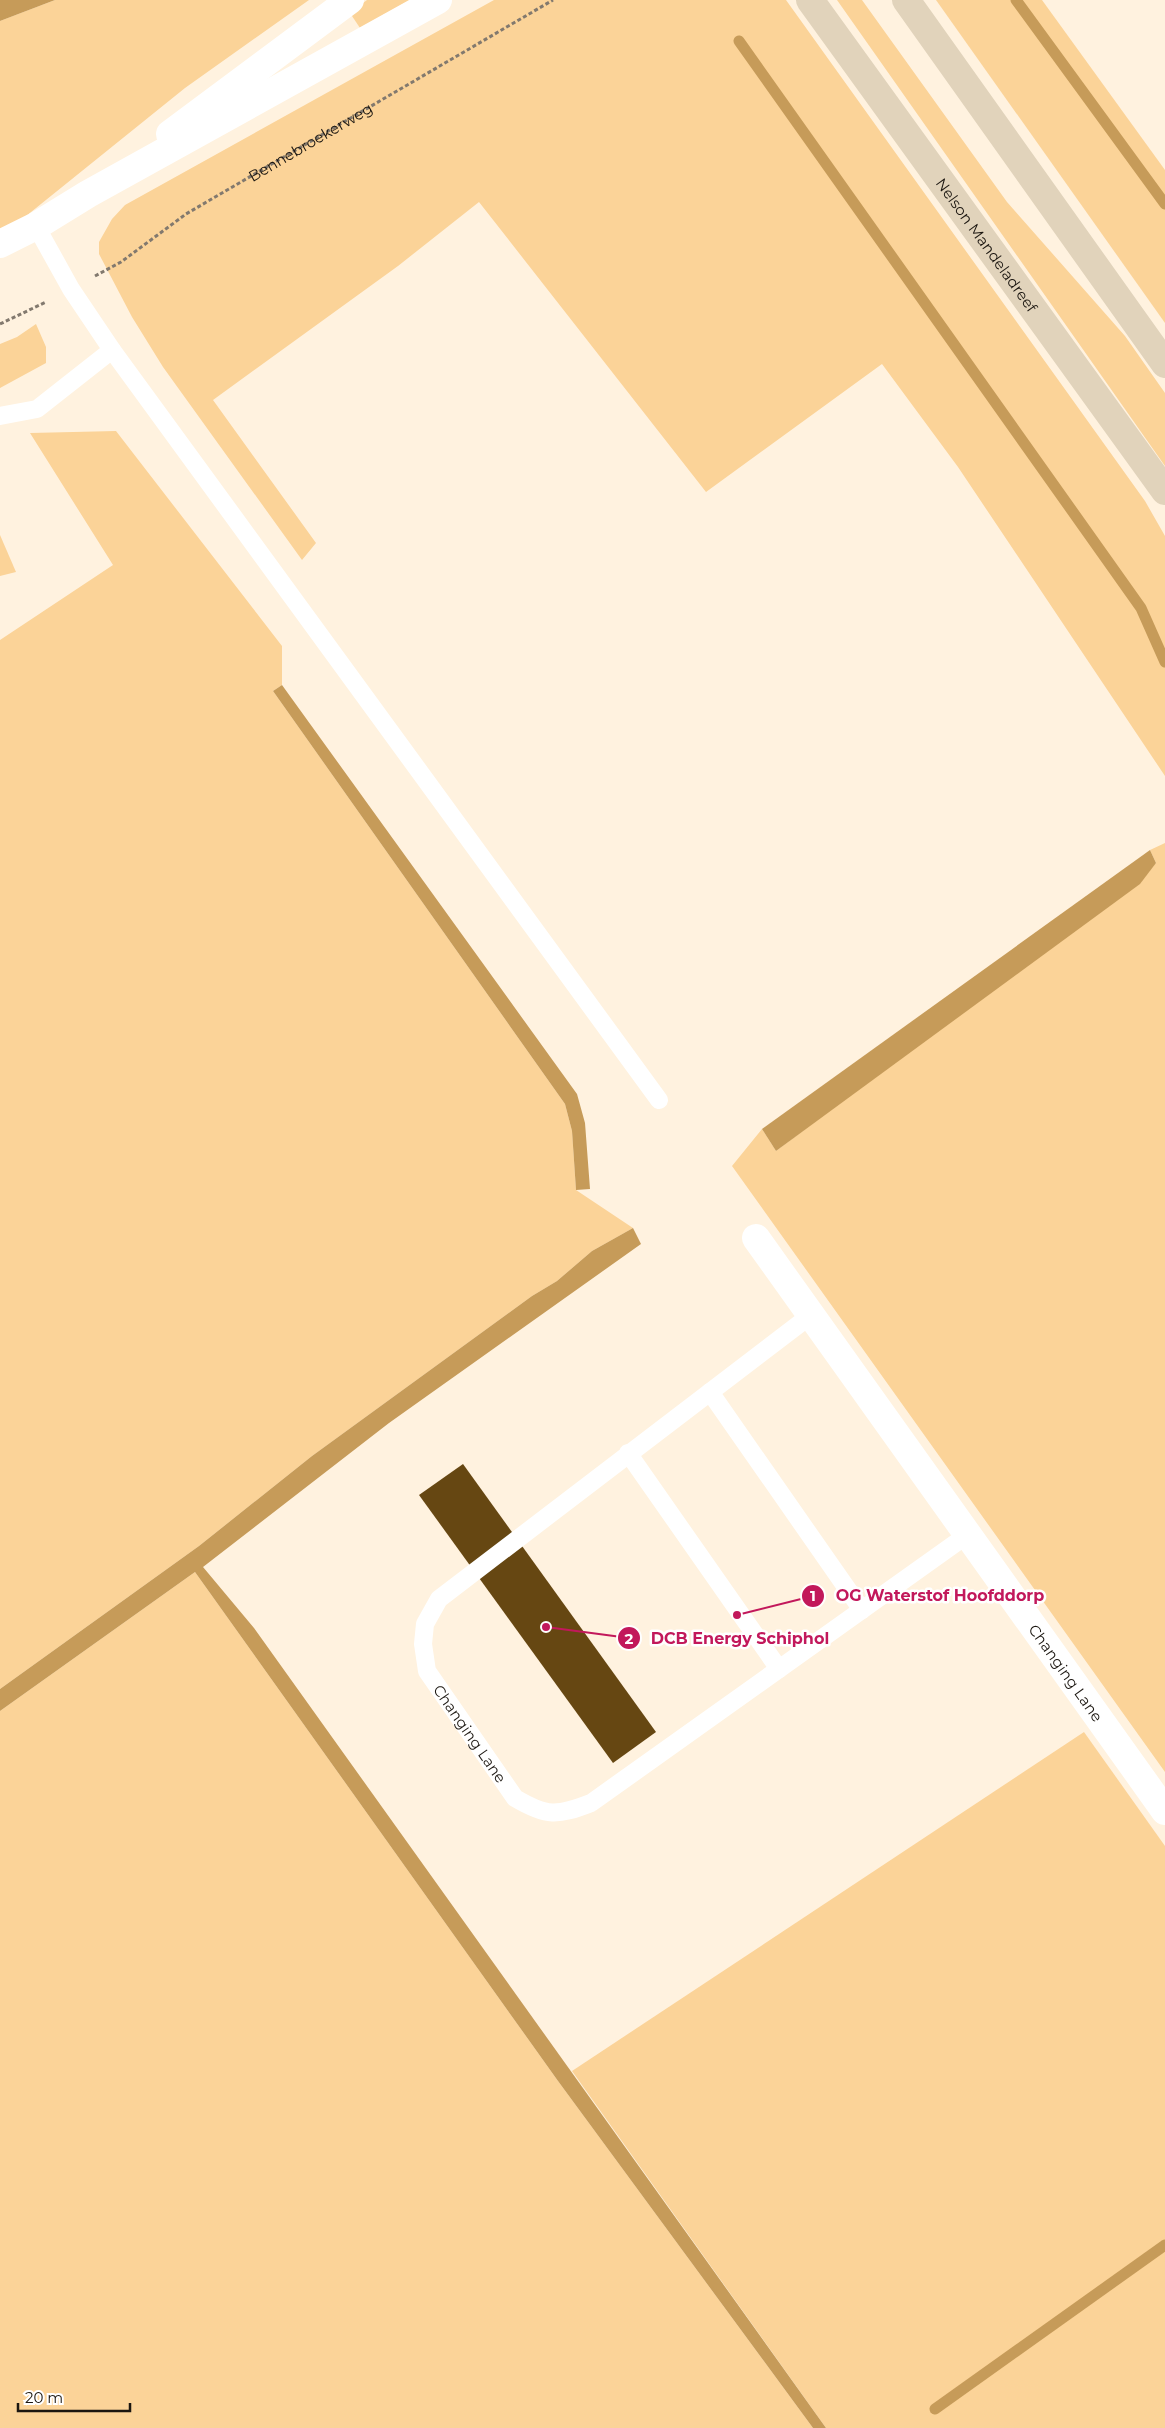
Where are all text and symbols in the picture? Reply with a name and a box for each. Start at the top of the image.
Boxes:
street label: Bennebroekerweg [245,98,376,185]
street label: Nelson Mandeladreef [932,174,1042,316]
callout: OG Waterstof Hoofddorp [800,1580,1054,1611]
text: 1 [810,1586,816,1605]
text: OG Waterstof Hoofddorp [836,1586,1044,1605]
street label: Changing Lane [1025,1620,1107,1725]
callout: DCB Energy Schiphol [616,1623,840,1654]
text: 2 [625,1629,634,1648]
text: DCB Energy Schiphol [651,1629,829,1648]
street label: Changing Lane [430,1681,511,1786]
scale bar [18,2380,130,2412]
text: 20 m [25,2388,63,2407]

